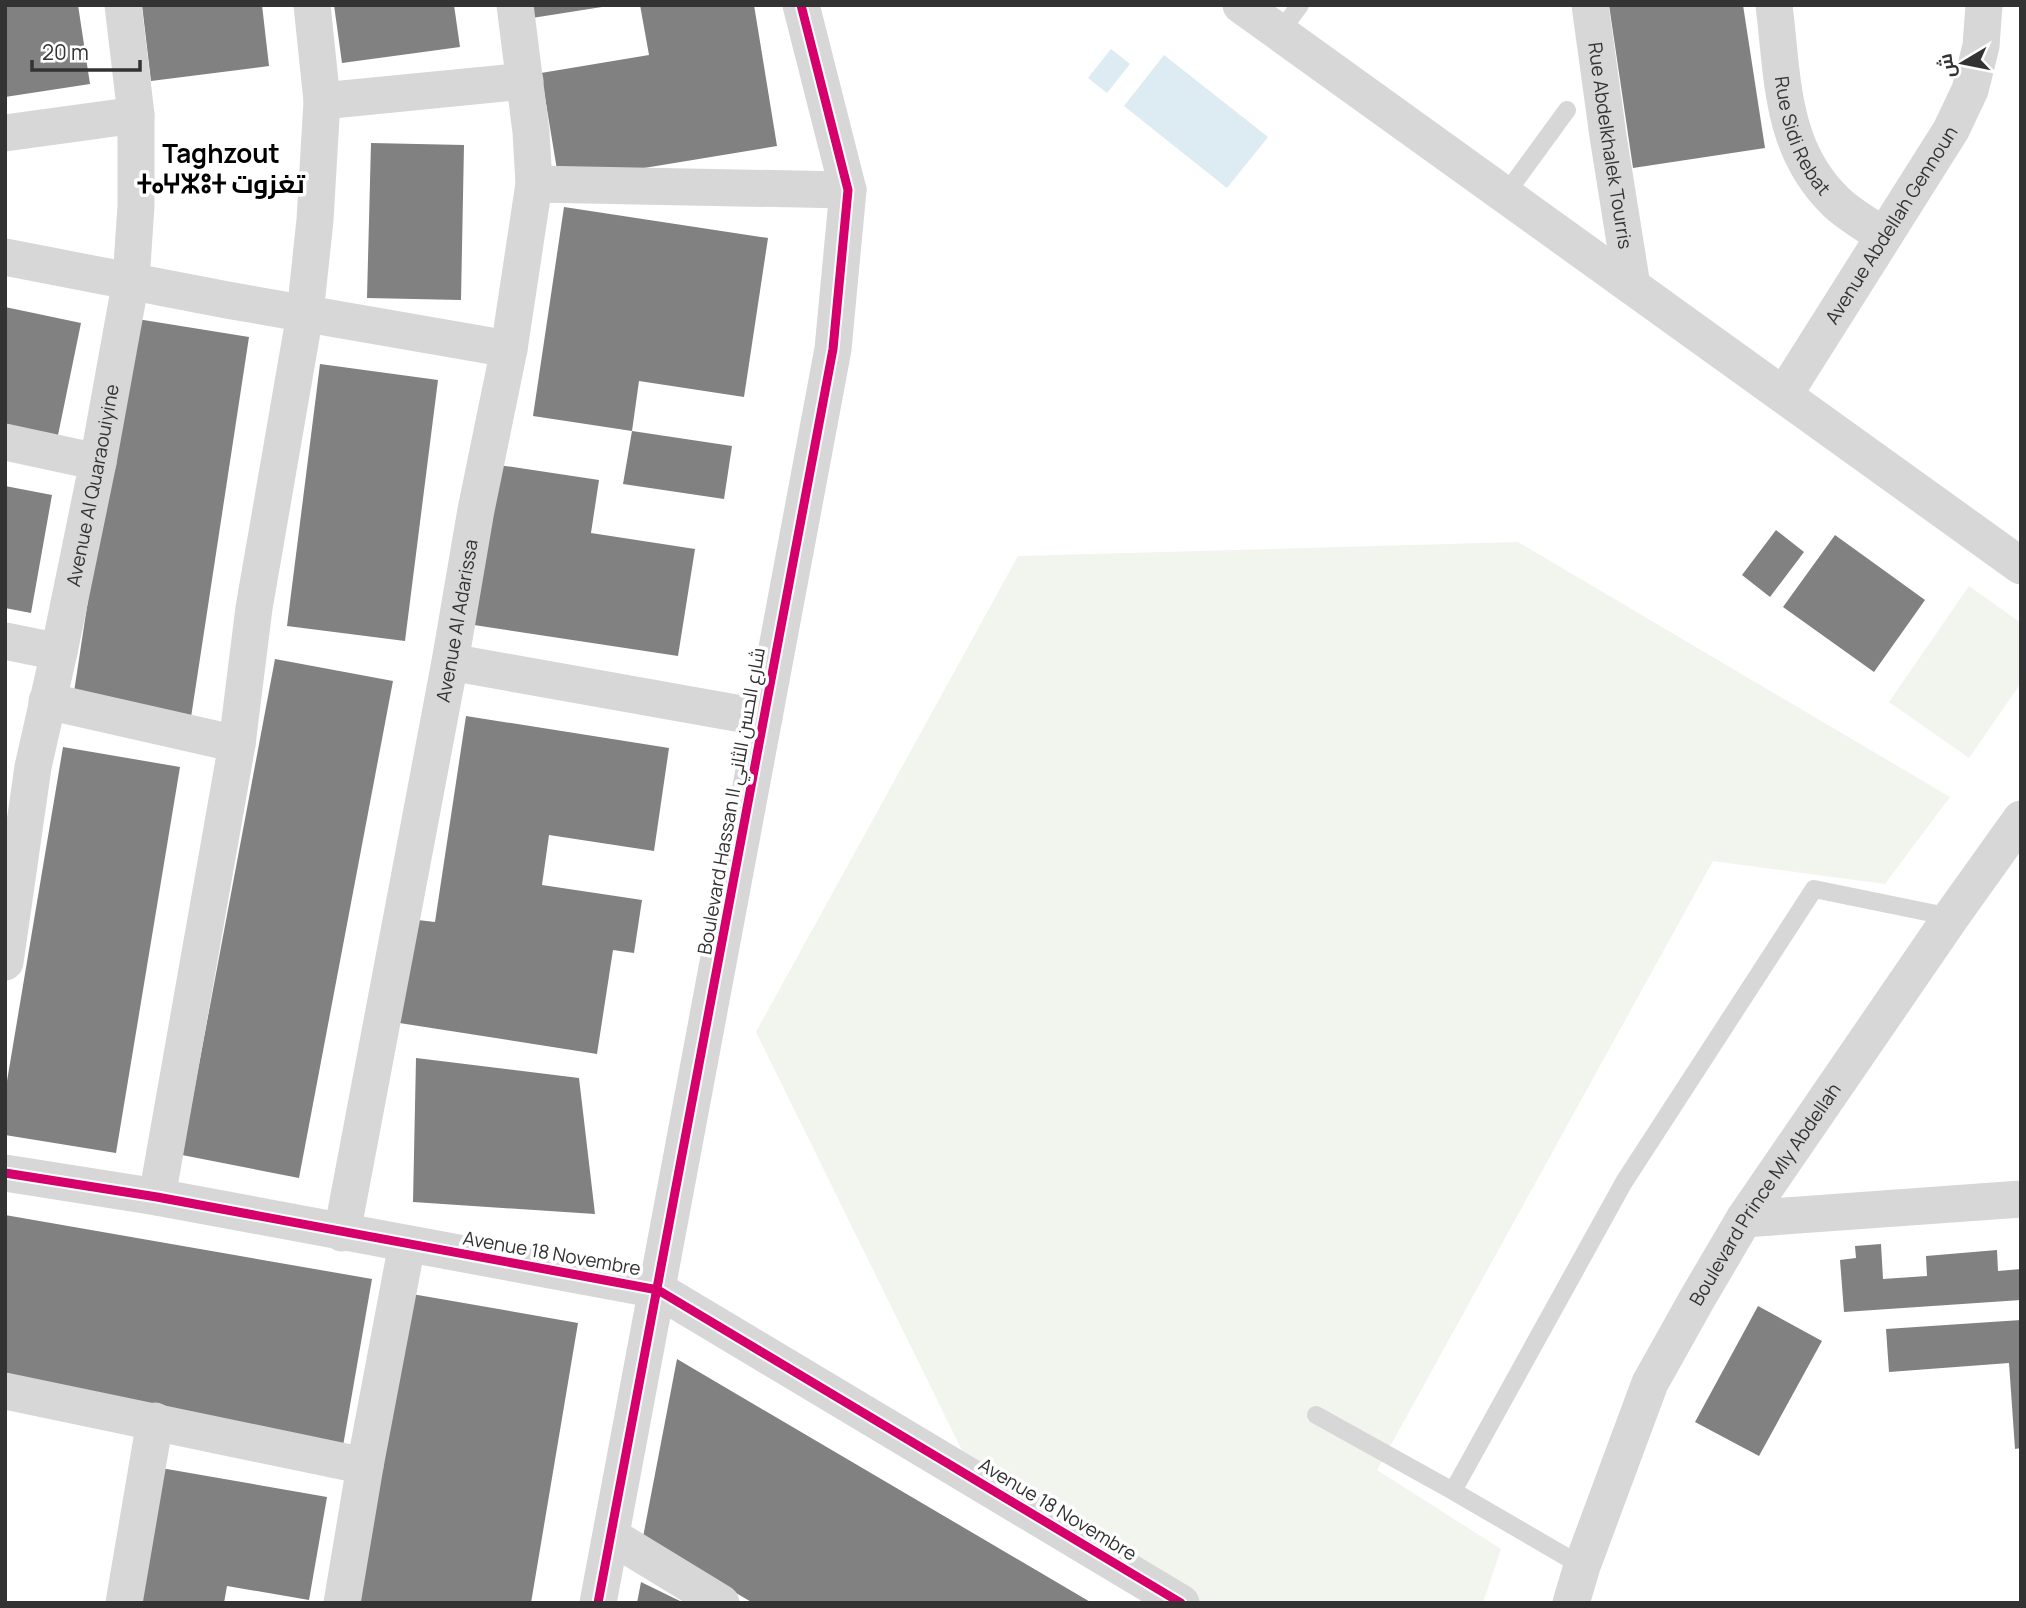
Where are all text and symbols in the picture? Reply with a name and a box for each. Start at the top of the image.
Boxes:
scale bar [32,28,140,72]
north arrow [1928,28,1998,98]
text: 20 m [42,38,89,66]
street label: Rue Abdelkhalek Tourris [1582,40,1639,251]
text: ش [1931,52,1961,80]
street label: Rue Sidi Rebat [1769,75,1837,201]
street label: Avenue Abdellah Gennoun [1819,121,1963,329]
district label: Taghzout ⵜⴰⵖⵣⵓⵜ تغزوت [137,135,305,201]
street label: Avenue Al Quaraouiyine [60,382,125,589]
street label: Avenue Al Adarissa [430,537,484,704]
street label: Boulevard Hassan II شارع الحسن الثاني [691,645,773,957]
street label: Boulevard Prince Mly Abdellah [1683,1078,1847,1310]
street label: Avenue 18 Novembre [461,1225,643,1281]
street label: Avenue 18 Novembre [974,1451,1142,1567]

